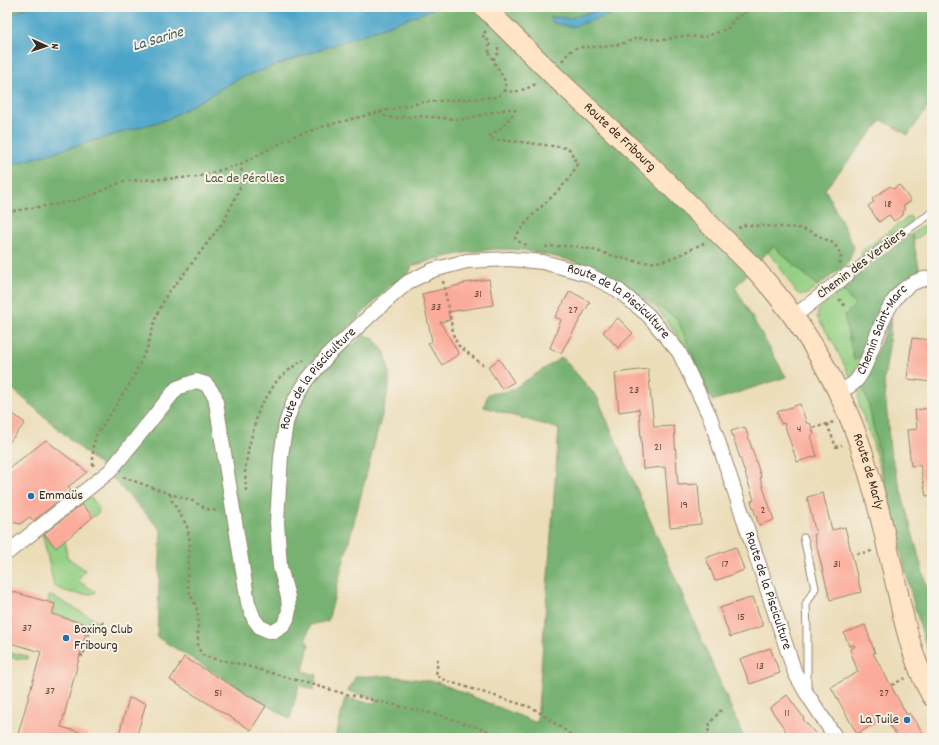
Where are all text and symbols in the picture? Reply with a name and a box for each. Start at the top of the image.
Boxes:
water label: La Sarine [130,21,187,58]
north arrow [26,26,66,66]
text: N [46,43,62,50]
street label: Route de Fribourg [579,98,660,176]
park label: Lac de Pérolles [205,169,285,189]
house number: 18 [884,196,892,213]
street label: Chemin des Verdiers [813,224,911,304]
street label: Route de la Pisciculture [565,259,674,344]
street label: Chemin Saint-Marc [852,280,913,379]
house number: 31 [474,286,482,303]
house number: 33 [431,299,441,316]
house number: 27 [568,302,578,319]
street label: Route de la Pisciculture [275,323,361,431]
house number: 23 [629,382,639,399]
house number: 4 [797,421,802,438]
street label: Route de Marly [847,430,888,512]
house number: 21 [654,439,662,456]
place label: Emmaüs [39,486,83,506]
marker: Emmaüs [26,491,36,501]
house number: 19 [680,497,688,514]
house number: 2 [760,502,766,519]
street label: Route de la Pisciculture [739,529,797,652]
house number: 17 [721,556,729,573]
house number: 31 [833,556,841,573]
house number: 15 [737,609,745,626]
house number: 37 [22,620,32,637]
place label: Boxing Club Fribourg [74,620,133,656]
marker: Boxing Club Fribourg [61,633,71,643]
house number: 13 [756,658,764,675]
house number: 37 [45,683,55,700]
house number: 51 [214,685,222,702]
house number: 27 [879,685,889,702]
house number: 11 [784,705,790,722]
place label: La Tuile [860,710,899,730]
marker: La Tuile [902,715,912,725]

